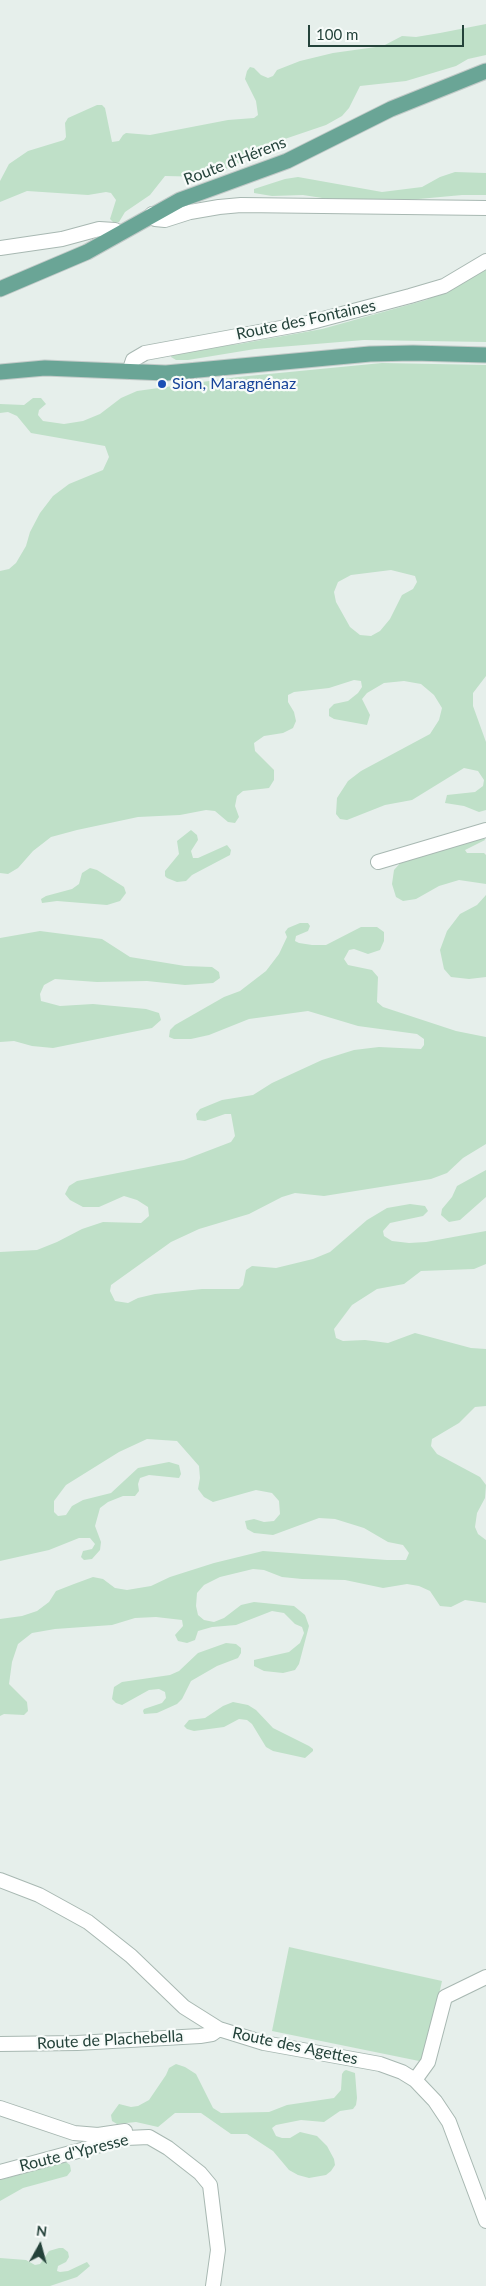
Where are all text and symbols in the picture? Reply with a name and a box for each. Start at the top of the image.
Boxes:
scale bar [311,15,467,47]
text: 100 m [316,25,358,43]
street label: Route d'Hérens [181,133,289,189]
street label: Route des Fontaines [234,296,378,344]
place label: Sion, Maragnénaz [172,374,296,394]
marker: Sion, Maragnénaz [156,378,168,390]
street label: Route des Agettes [230,2023,360,2069]
street label: Route de Plachebella [36,2027,184,2053]
street label: Route d'Ypresse [17,2130,131,2176]
north arrow [15,2221,65,2271]
text: N [35,2222,48,2240]

